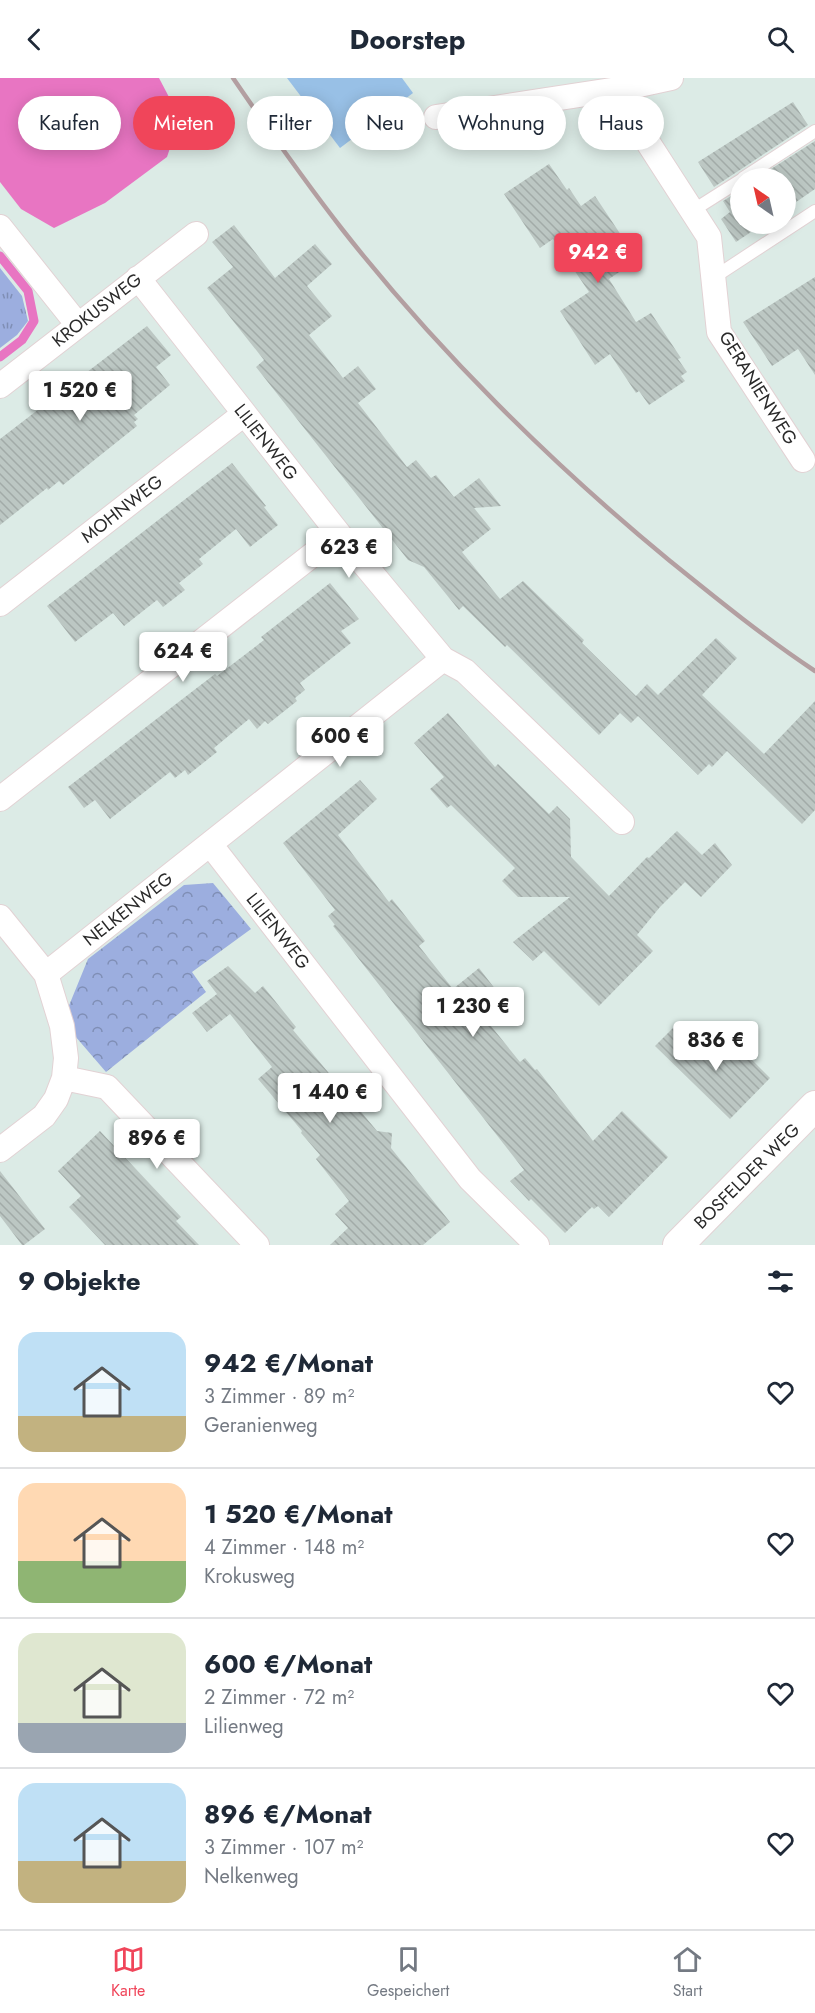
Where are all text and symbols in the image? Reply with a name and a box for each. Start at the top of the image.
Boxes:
text: Doorstep [350,20,465,59]
icon: back [18,23,51,56]
icon: search [764,23,797,56]
chip: Kaufen [18,96,121,150]
chip: Mieten [133,96,235,150]
chip: Filter [247,96,333,150]
chip: Neu [345,96,425,150]
chip: Wohnung [437,96,566,150]
chip: Haus [578,96,664,150]
north arrow [730,168,796,234]
map controls [730,168,796,234]
pin: 942 € [556,233,640,284]
text: 942 € [568,238,628,267]
street label: KROKUSWEG [47,267,147,353]
street label: GERANIENWEG [713,326,803,450]
pin: 1 520 € [25,371,135,422]
text: 1 520 € [43,376,117,405]
street label: LILIENWEG [228,398,304,486]
street label: MOHNWEG [76,469,168,549]
pin: 623 € [307,528,391,579]
text: 623 € [320,533,378,562]
pin: 624 € [141,632,225,683]
text: 624 € [153,637,213,666]
pin: 600 € [298,717,382,768]
text: 600 € [311,722,369,751]
street label: NELKENWEG [78,866,178,952]
street label: LILIENWEG [240,887,316,975]
pin: 1 230 € [418,987,528,1038]
text: 1 230 € [436,992,510,1021]
pin: 836 € [674,1021,758,1072]
text: 836 € [687,1026,745,1055]
pin: 1 440 € [275,1073,385,1124]
text: 1 440 € [292,1078,368,1107]
street label: BOSFELDER WEG [688,1117,806,1235]
pin: 896 € [115,1119,199,1170]
text: 896 € [128,1124,186,1153]
text: 9 Objekte [18,1262,141,1300]
icon: filters [764,1265,797,1298]
text: 942 €/Monat [204,1344,373,1382]
icon: home [66,1356,138,1428]
icon: heart [764,1376,797,1409]
text: 3 Zimmer · 89 m² [204,1382,354,1411]
text: Geranienweg [204,1411,318,1440]
text: 1 520 €/Monat [204,1495,392,1533]
icon: home [66,1507,138,1579]
icon: heart [764,1527,797,1560]
text: 4 Zimmer · 148 m² [204,1533,364,1562]
text: Krokusweg [204,1562,295,1591]
text: 600 €/Monat [204,1645,372,1683]
icon: home [66,1657,138,1729]
icon: heart [764,1677,797,1710]
text: 2 Zimmer · 72 m² [204,1683,354,1712]
text: Lilienweg [204,1712,284,1741]
text: 896 €/Monat [204,1795,371,1833]
icon: home [66,1807,138,1879]
icon: heart [764,1827,797,1860]
text: 3 Zimmer · 107 m² [204,1833,363,1862]
text: Nelkenweg [204,1862,299,1891]
tab: Karte [111,1943,145,2002]
tab: Gespeichert [367,1943,449,2002]
tab: Start [671,1943,704,2002]

